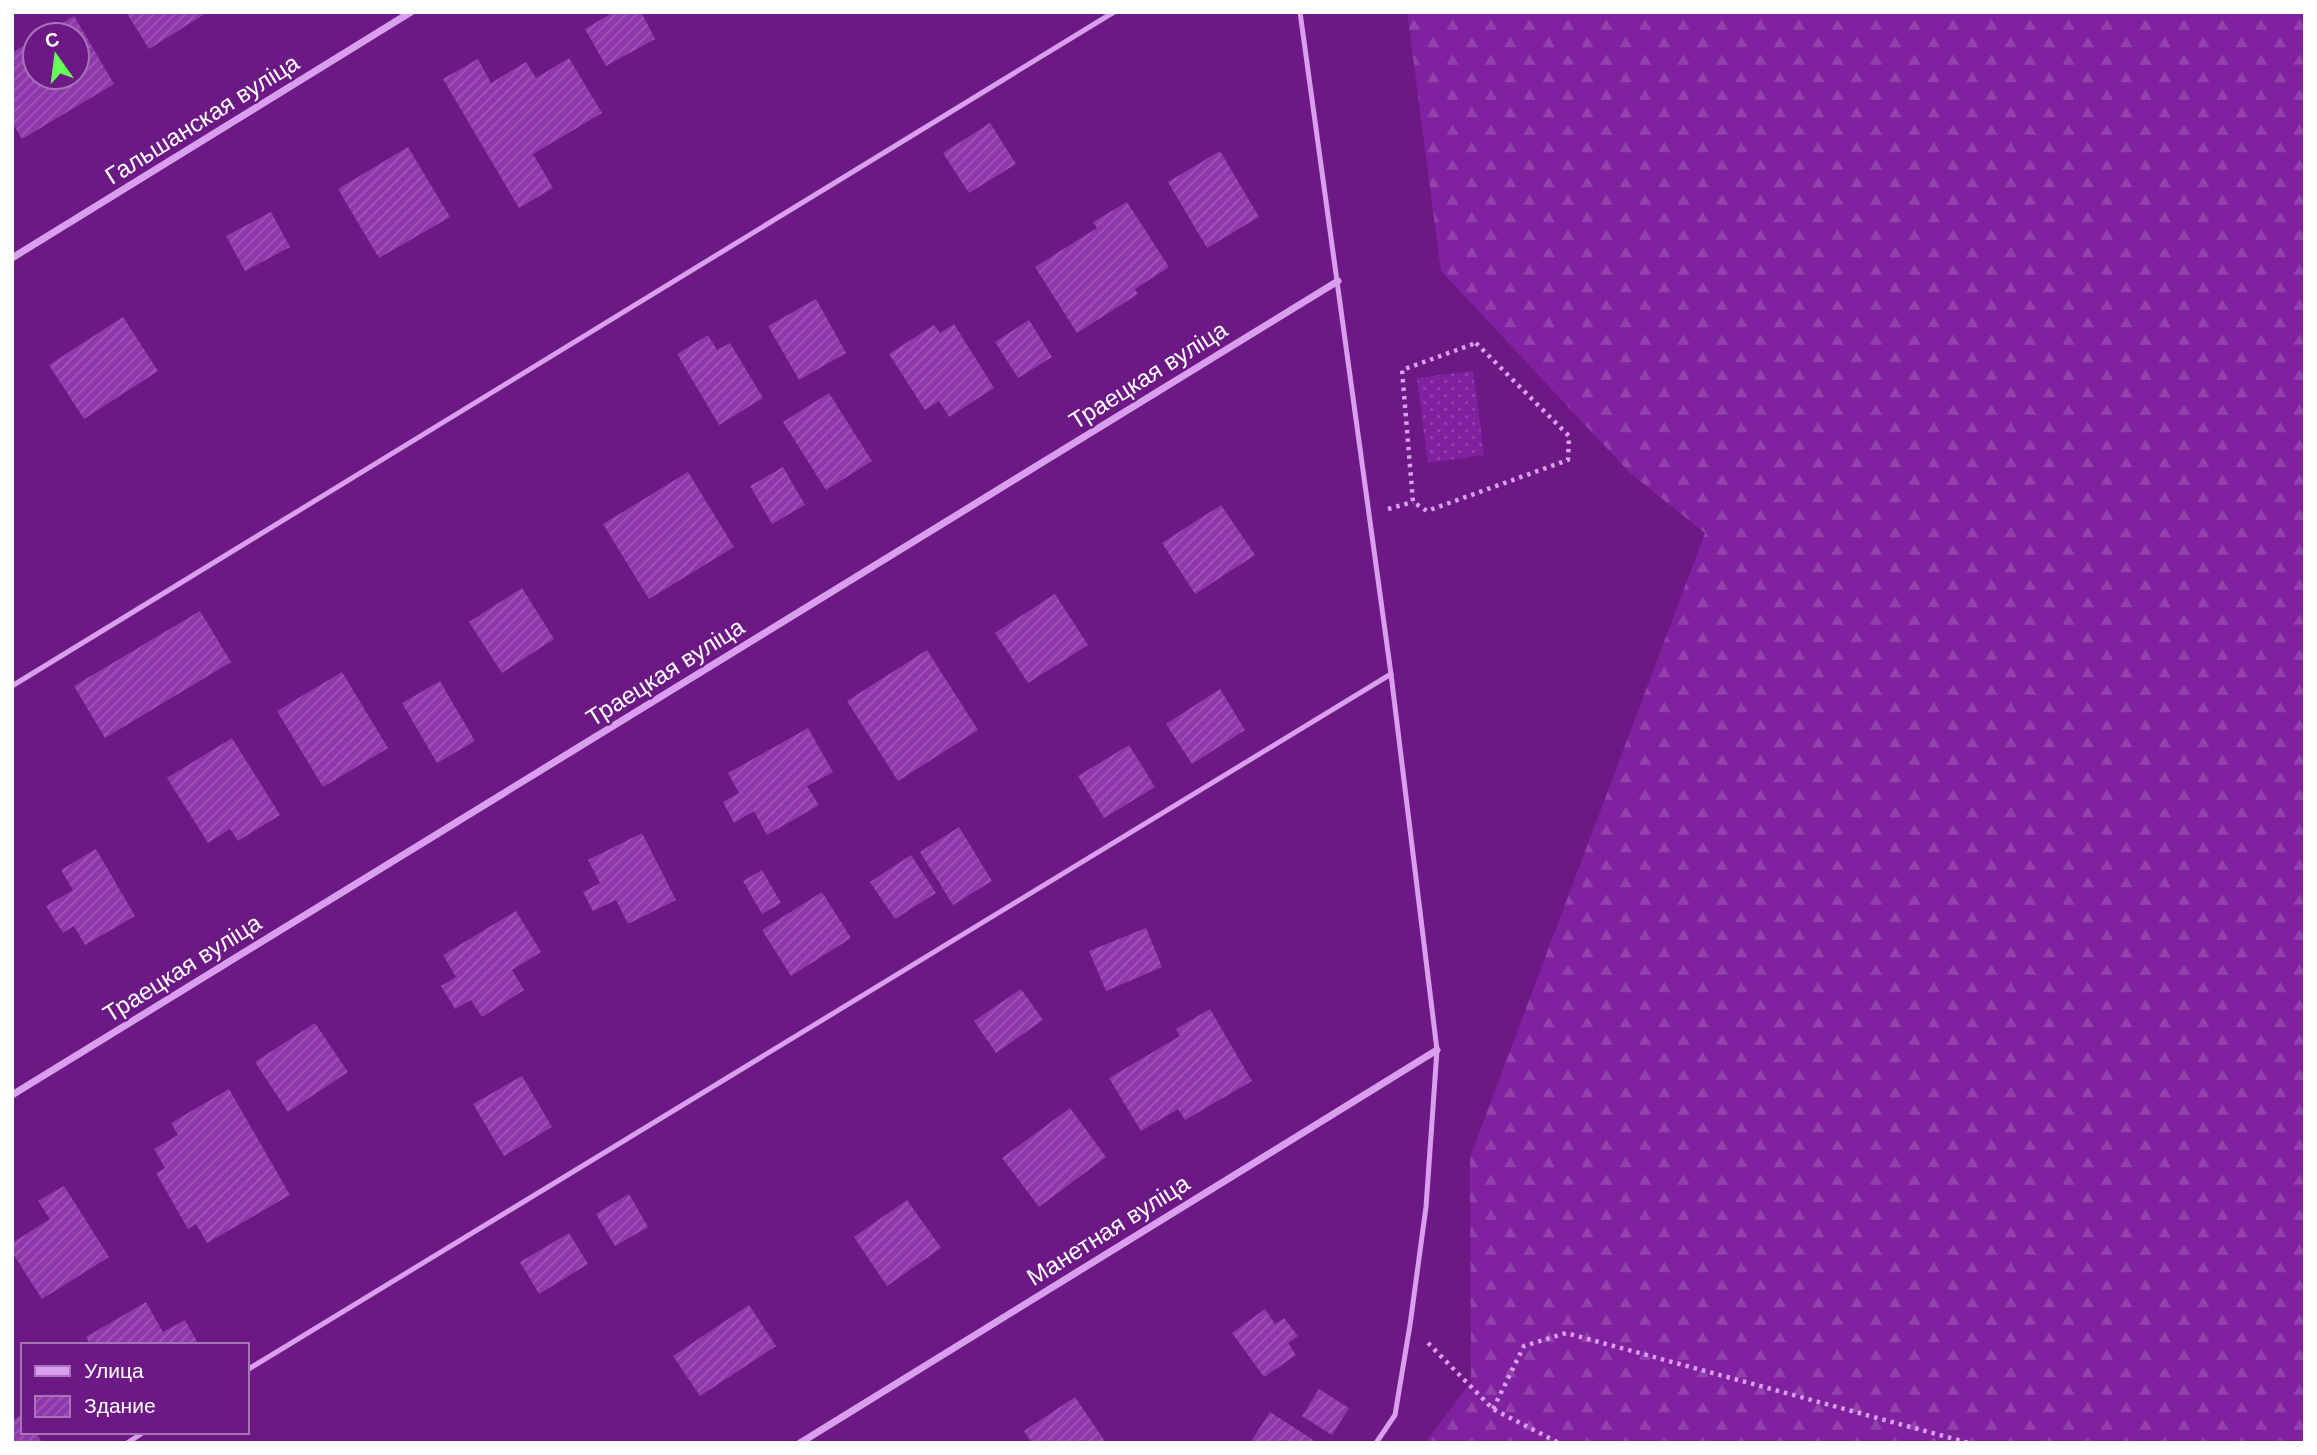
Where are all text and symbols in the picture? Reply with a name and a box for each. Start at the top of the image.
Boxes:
north arrow [21,21,91,91]
text: С [42,26,62,54]
street label: Гальшанская вуліца [99,46,305,191]
street label: Траецкая вуліца [1063,314,1234,436]
street label: Траецкая вуліца [580,611,751,733]
street label: Траецкая вуліца [97,907,268,1029]
street label: Манетная вуліца [1021,1167,1196,1293]
legend [21,1343,248,1434]
text: Улица [84,1357,144,1385]
text: Здание [84,1392,156,1420]

